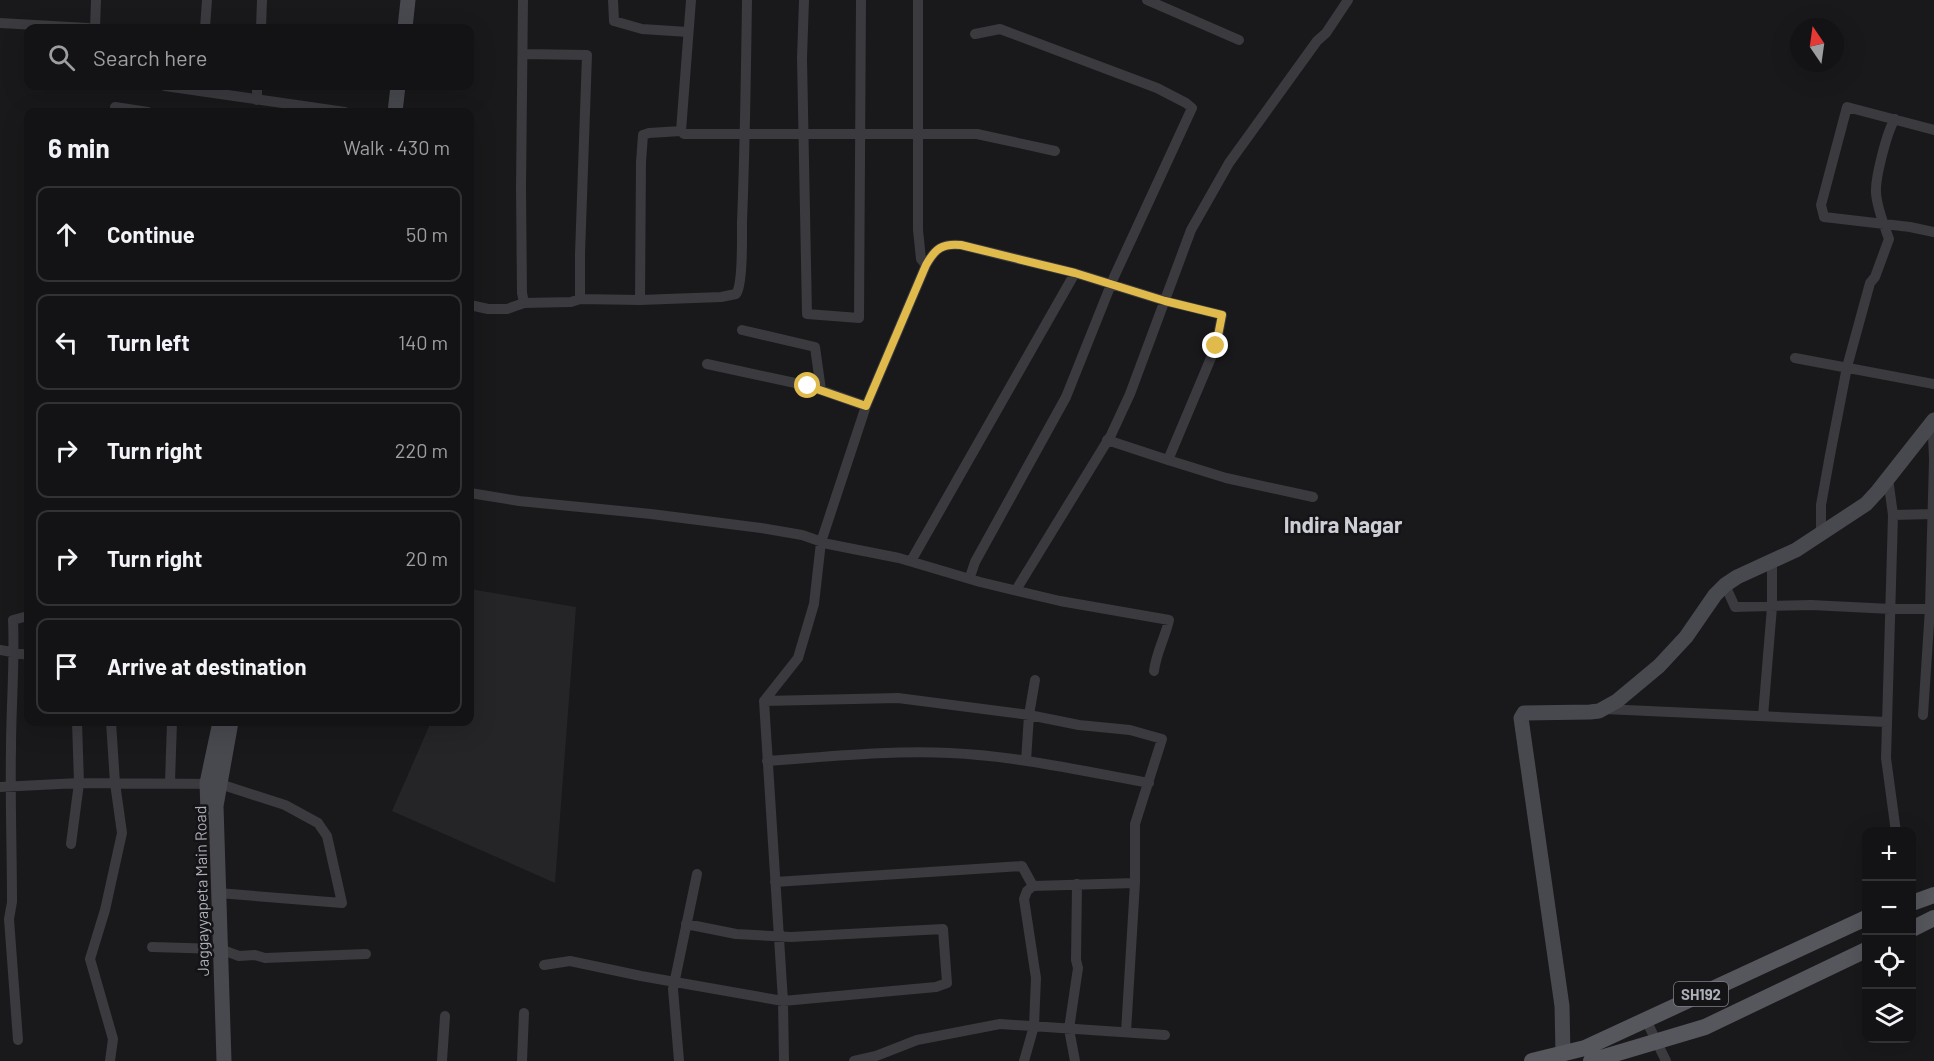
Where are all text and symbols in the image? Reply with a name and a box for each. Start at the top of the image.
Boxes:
north arrow [1790,18,1844,72]
search box [24,24,474,90]
icon: search [45,41,78,74]
text: Search here [93,44,207,70]
text: 6 min [48,132,110,163]
text: Walk · 430 m [343,135,450,159]
icon: ahead [50,218,83,251]
text: Continue [107,221,195,247]
text: 50 m [406,222,448,246]
icon: left [50,326,83,359]
text: Turn left [107,329,190,355]
text: 140 m [398,330,448,354]
route end [1202,332,1228,358]
route start [794,372,820,398]
icon: right [50,434,83,467]
text: Turn right [107,437,202,463]
text: 220 m [395,438,448,462]
district label: Indira Nagar [1284,511,1403,537]
icon: right [50,542,83,575]
text: Turn right [107,545,202,571]
text: 20 m [405,546,448,570]
icon: arrive [50,650,83,683]
text: Arrive at destination [107,653,306,679]
street label: Jaggayyapeta Main Road [190,806,212,976]
map controls [1862,827,1916,1043]
button: + [1862,827,1916,881]
button: − [1862,881,1916,935]
button: locate [1862,935,1916,989]
road number: SH192 [1674,982,1728,1006]
button: layers [1862,989,1916,1043]

